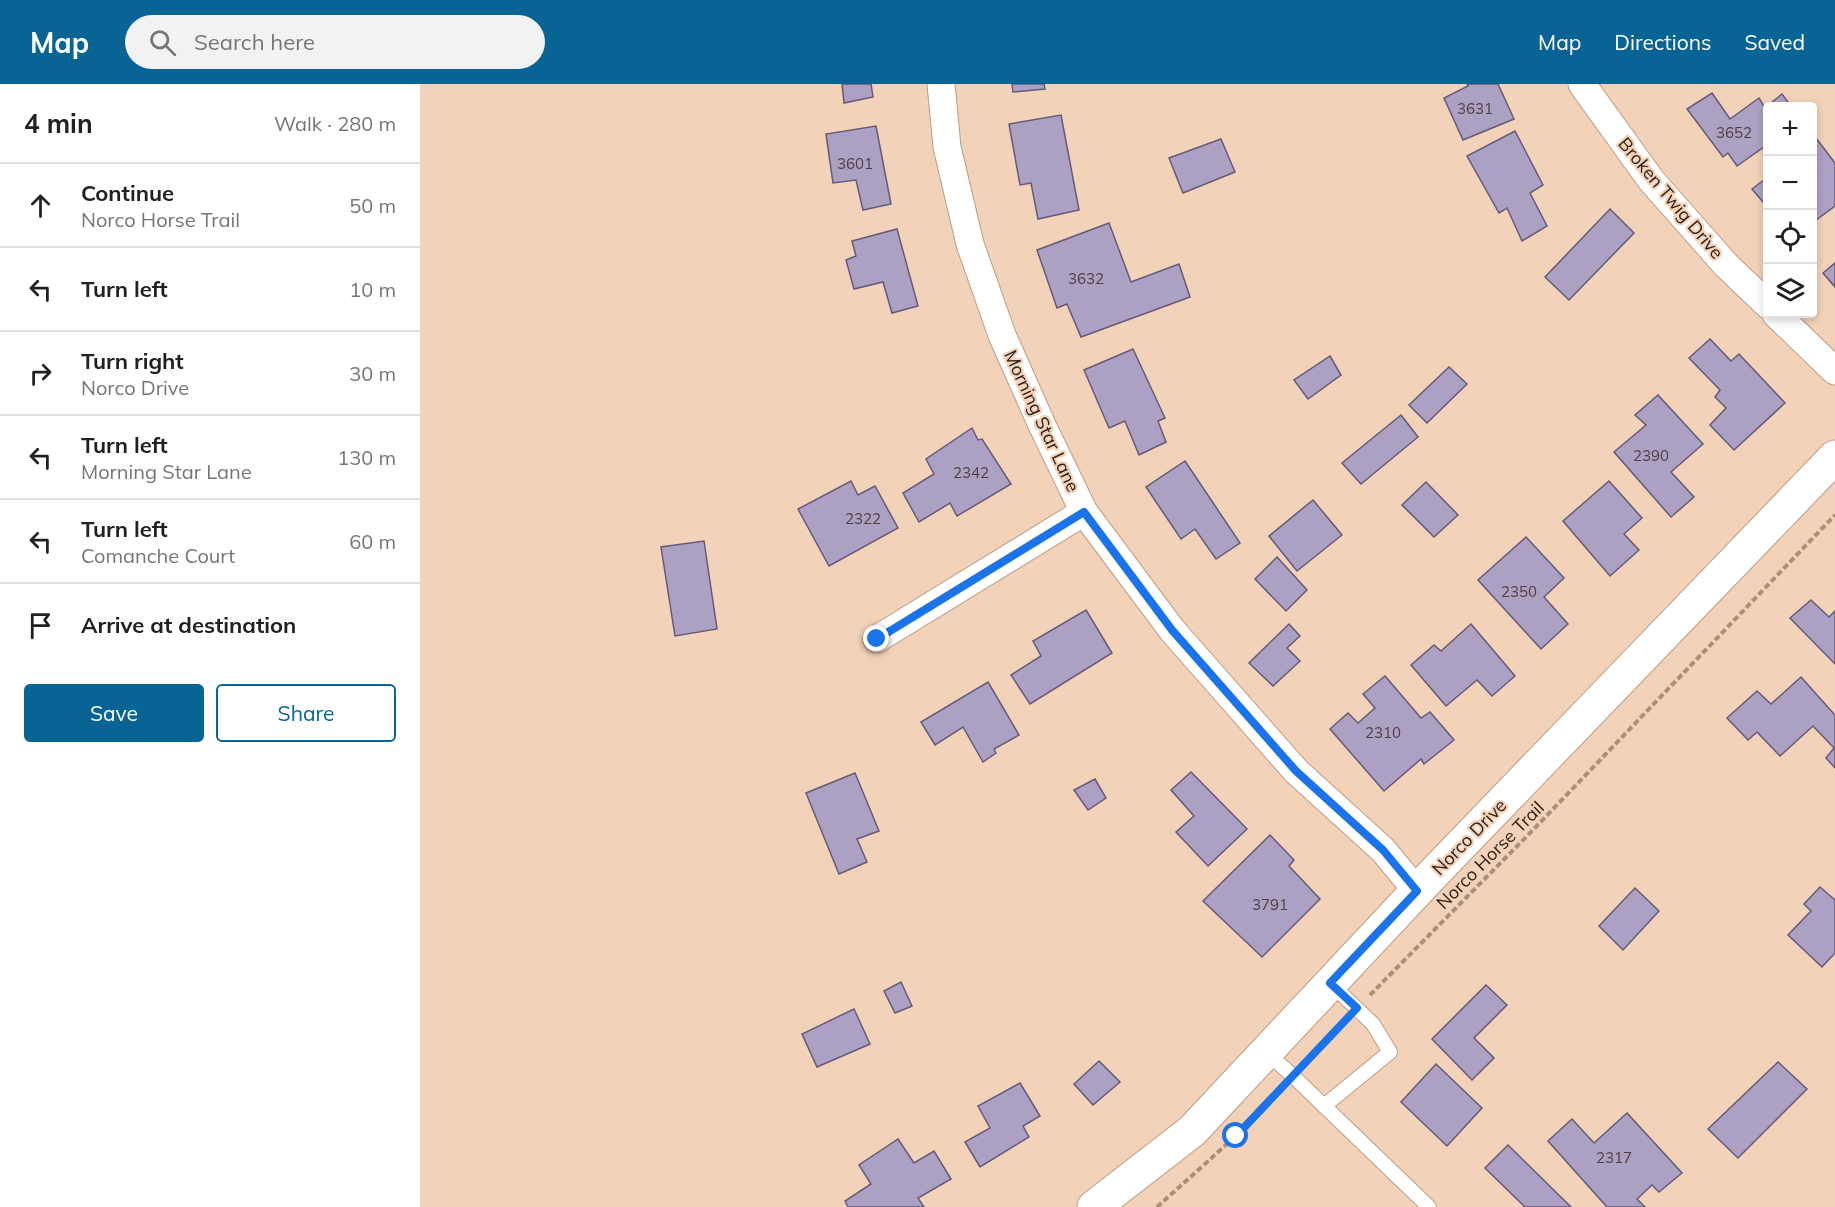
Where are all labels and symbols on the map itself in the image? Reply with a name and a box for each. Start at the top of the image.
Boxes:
house number: 3631 [1457,99,1493,118]
house number: 3652 [1716,123,1752,142]
street label: Broken Twig Drive [1613,133,1729,263]
house number: 3601 [837,154,873,173]
house number: 3632 [1068,269,1104,288]
street label: Morning Star Lane [999,347,1085,495]
house number: 2390 [1633,446,1669,465]
house number: 2342 [953,463,989,482]
house number: 2322 [845,509,881,528]
house number: 2350 [1501,582,1537,601]
route end [863,625,889,651]
house number: 2310 [1365,723,1401,742]
street label: Norco Drive [1427,794,1511,880]
street label: Norco Horse Trail [1431,796,1549,914]
house number: 3791 [1252,895,1288,914]
route start [1222,1122,1248,1148]
house number: 2317 [1596,1148,1632,1167]

